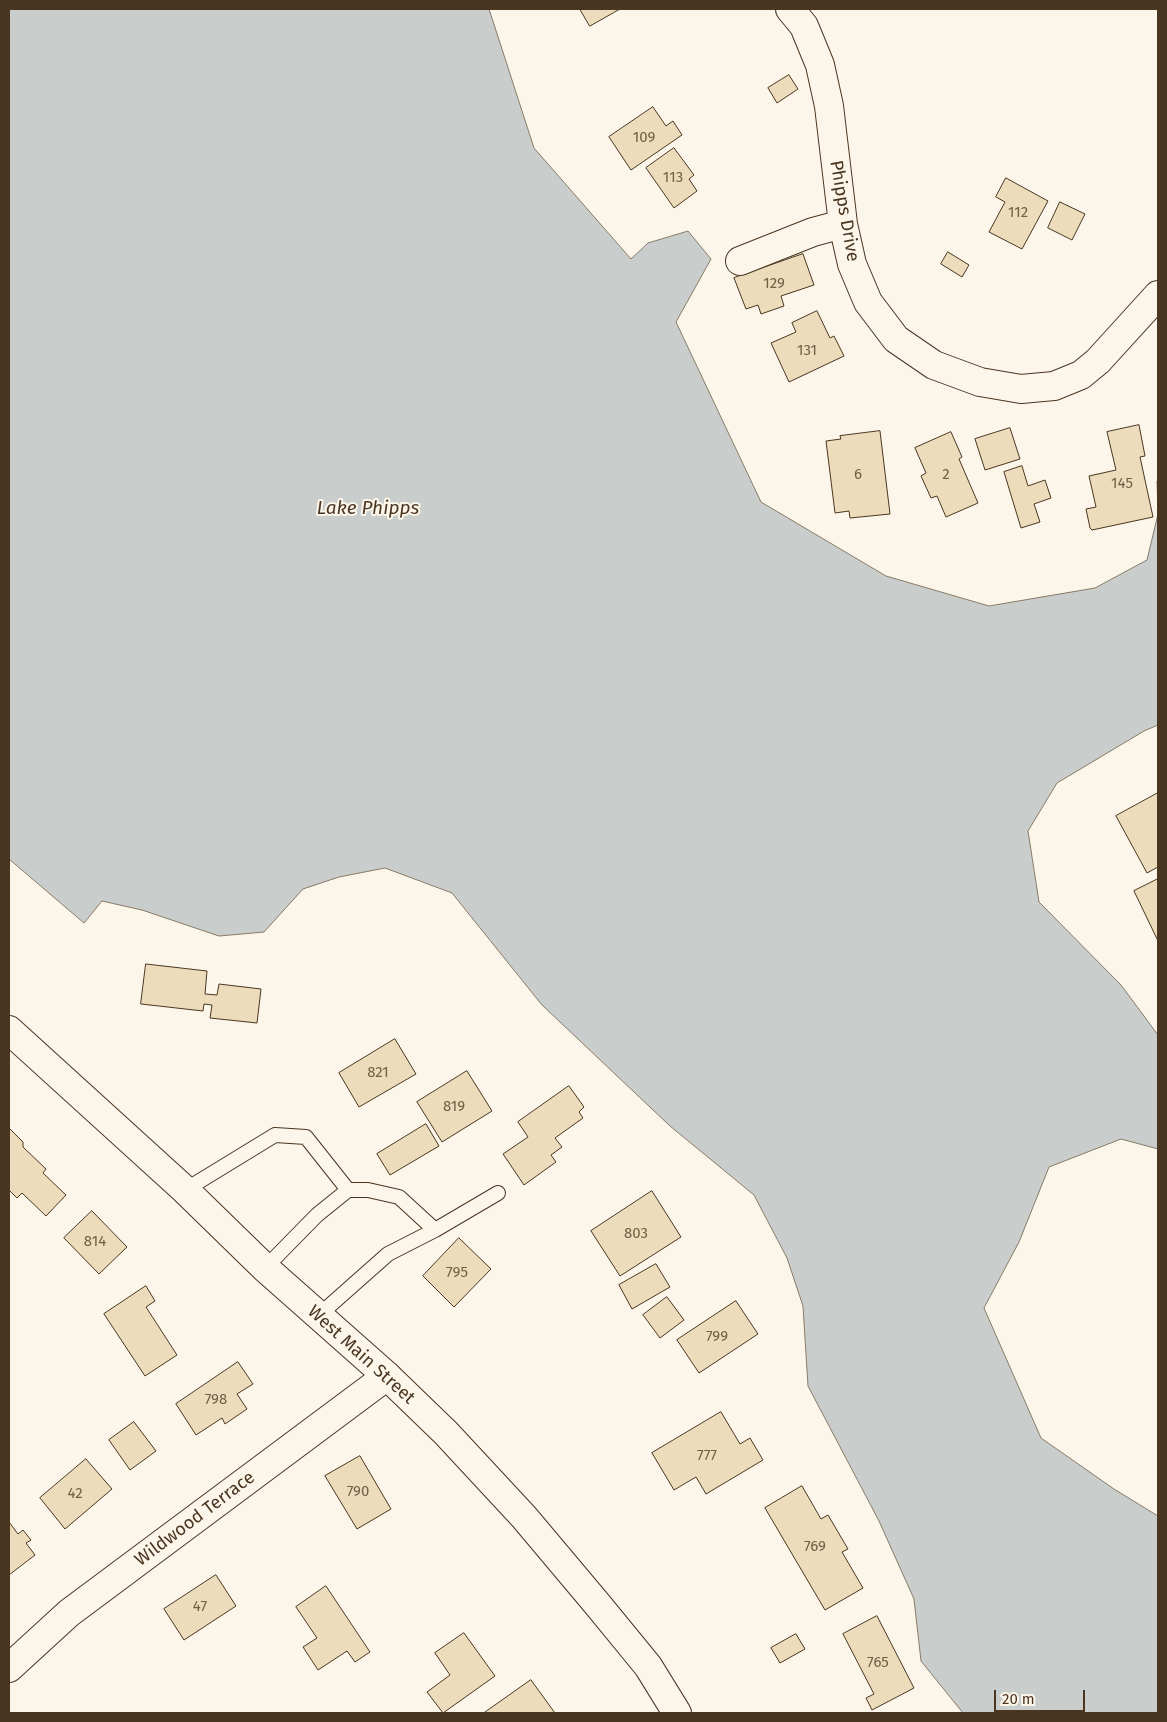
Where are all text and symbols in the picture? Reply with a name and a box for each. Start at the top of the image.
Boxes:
house number: 109 [633,129,655,147]
street label: Phipps Drive [824,159,864,263]
house number: 113 [663,169,683,187]
house number: 112 [1008,204,1028,222]
house number: 129 [763,275,785,293]
house number: 131 [797,342,817,360]
house number: 6 [854,466,862,484]
house number: 2 [942,466,950,484]
house number: 145 [1111,475,1133,493]
water label: Lake Phipps [317,498,419,520]
house number: 821 [367,1064,389,1082]
house number: 819 [443,1098,465,1116]
house number: 803 [624,1225,648,1243]
house number: 814 [84,1233,106,1251]
house number: 795 [446,1264,468,1282]
street label: West Main Street [303,1301,419,1409]
house number: 799 [706,1328,728,1346]
house number: 798 [205,1391,227,1409]
house number: 777 [697,1447,717,1465]
street label: Wildwood Terrace [131,1467,259,1571]
house number: 790 [347,1483,369,1501]
house number: 42 [67,1485,83,1503]
house number: 769 [804,1538,826,1556]
house number: 47 [193,1598,207,1616]
house number: 765 [867,1654,889,1672]
scale bar [997,1680,1088,1712]
text: 20 m [1002,1690,1035,1708]

